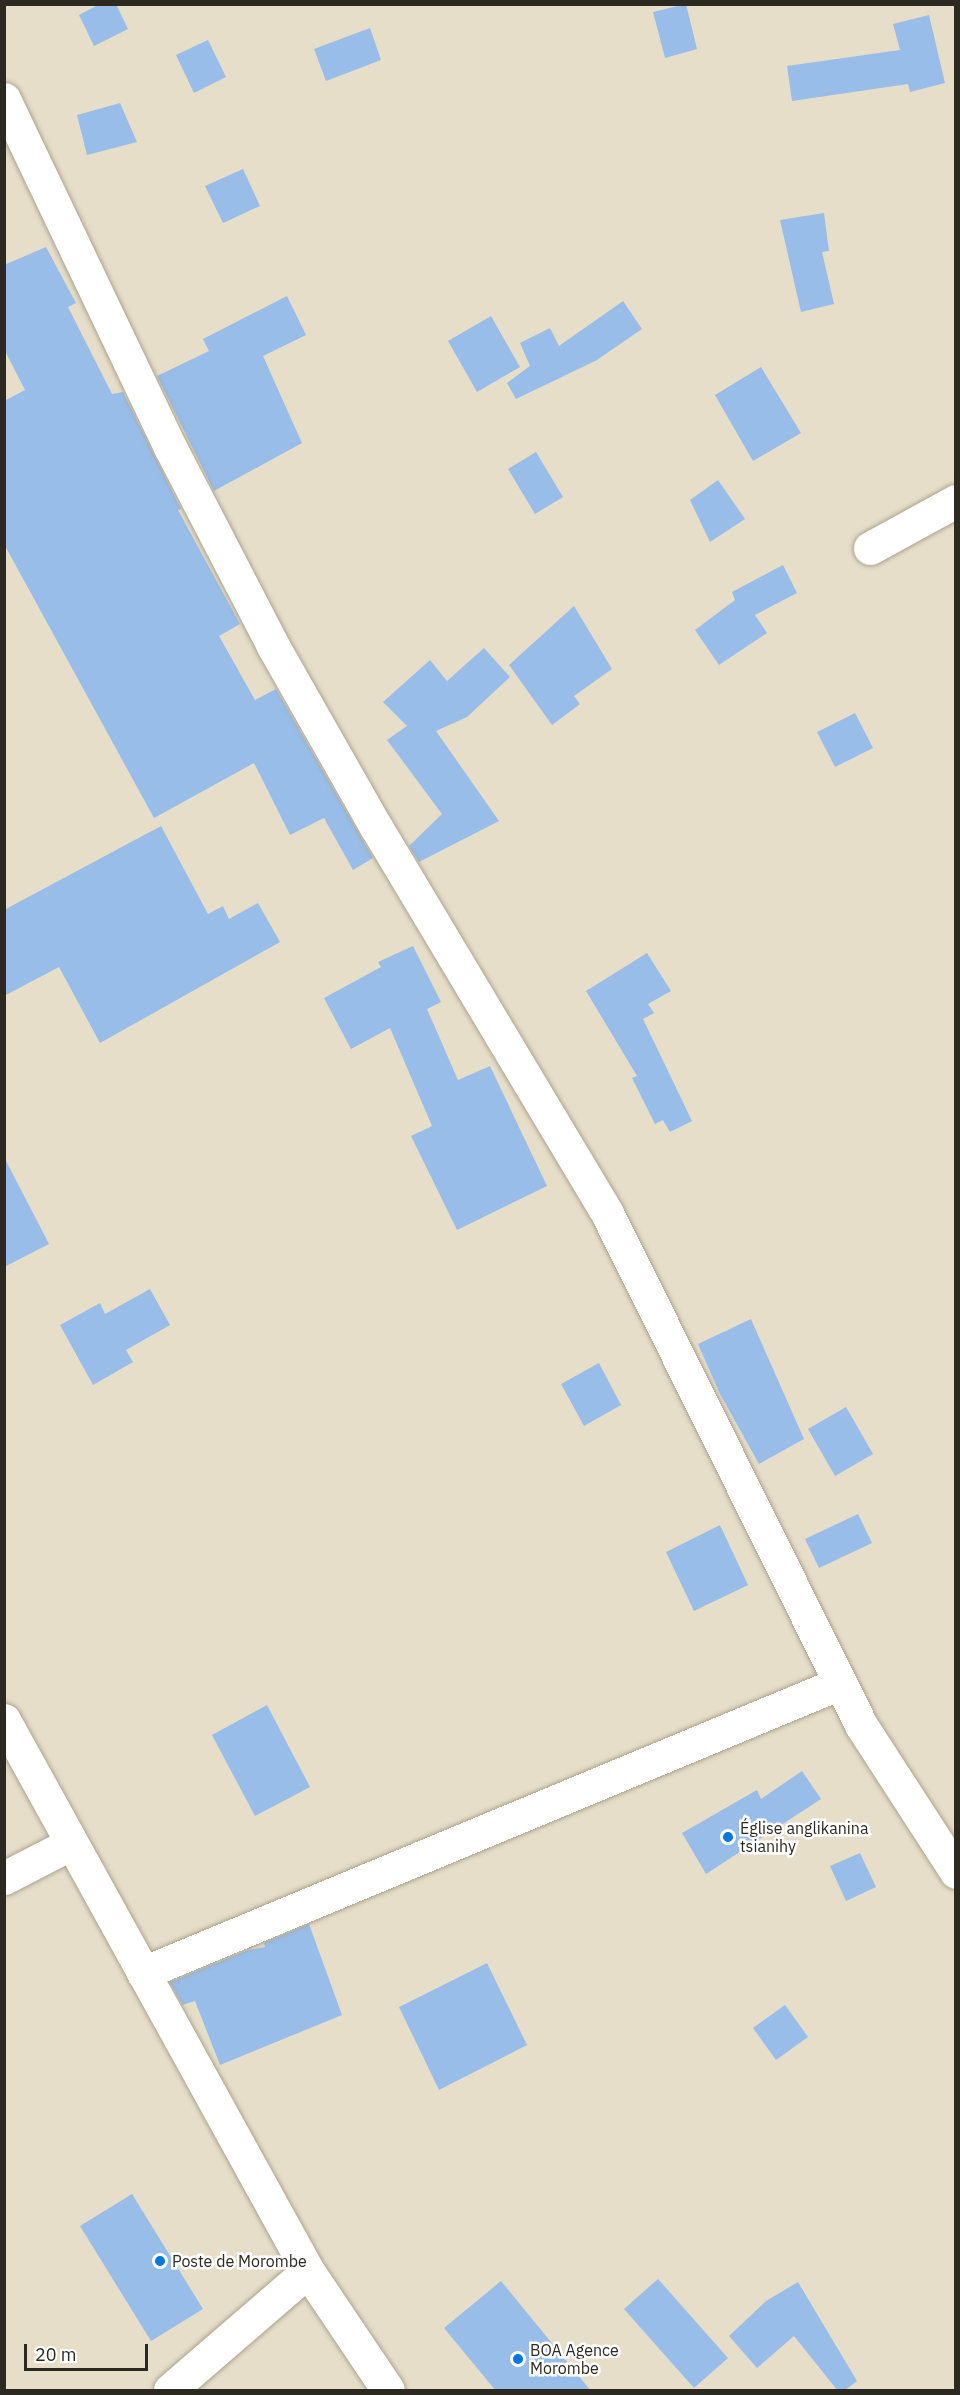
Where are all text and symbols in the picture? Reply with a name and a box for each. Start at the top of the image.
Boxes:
place label: Église anglikanina tsianihy [740,1818,868,1856]
marker: Église anglikanina tsianihy [721,1830,735,1844]
place label: Poste de Morombe [172,2251,307,2271]
marker: Poste de Morombe [153,2254,167,2268]
scale bar [27,2332,152,2370]
place label: BOA Agence Morombe [530,2340,619,2378]
text: 20 m [35,2343,77,2366]
marker: BOA Agence Morombe [511,2352,525,2366]

